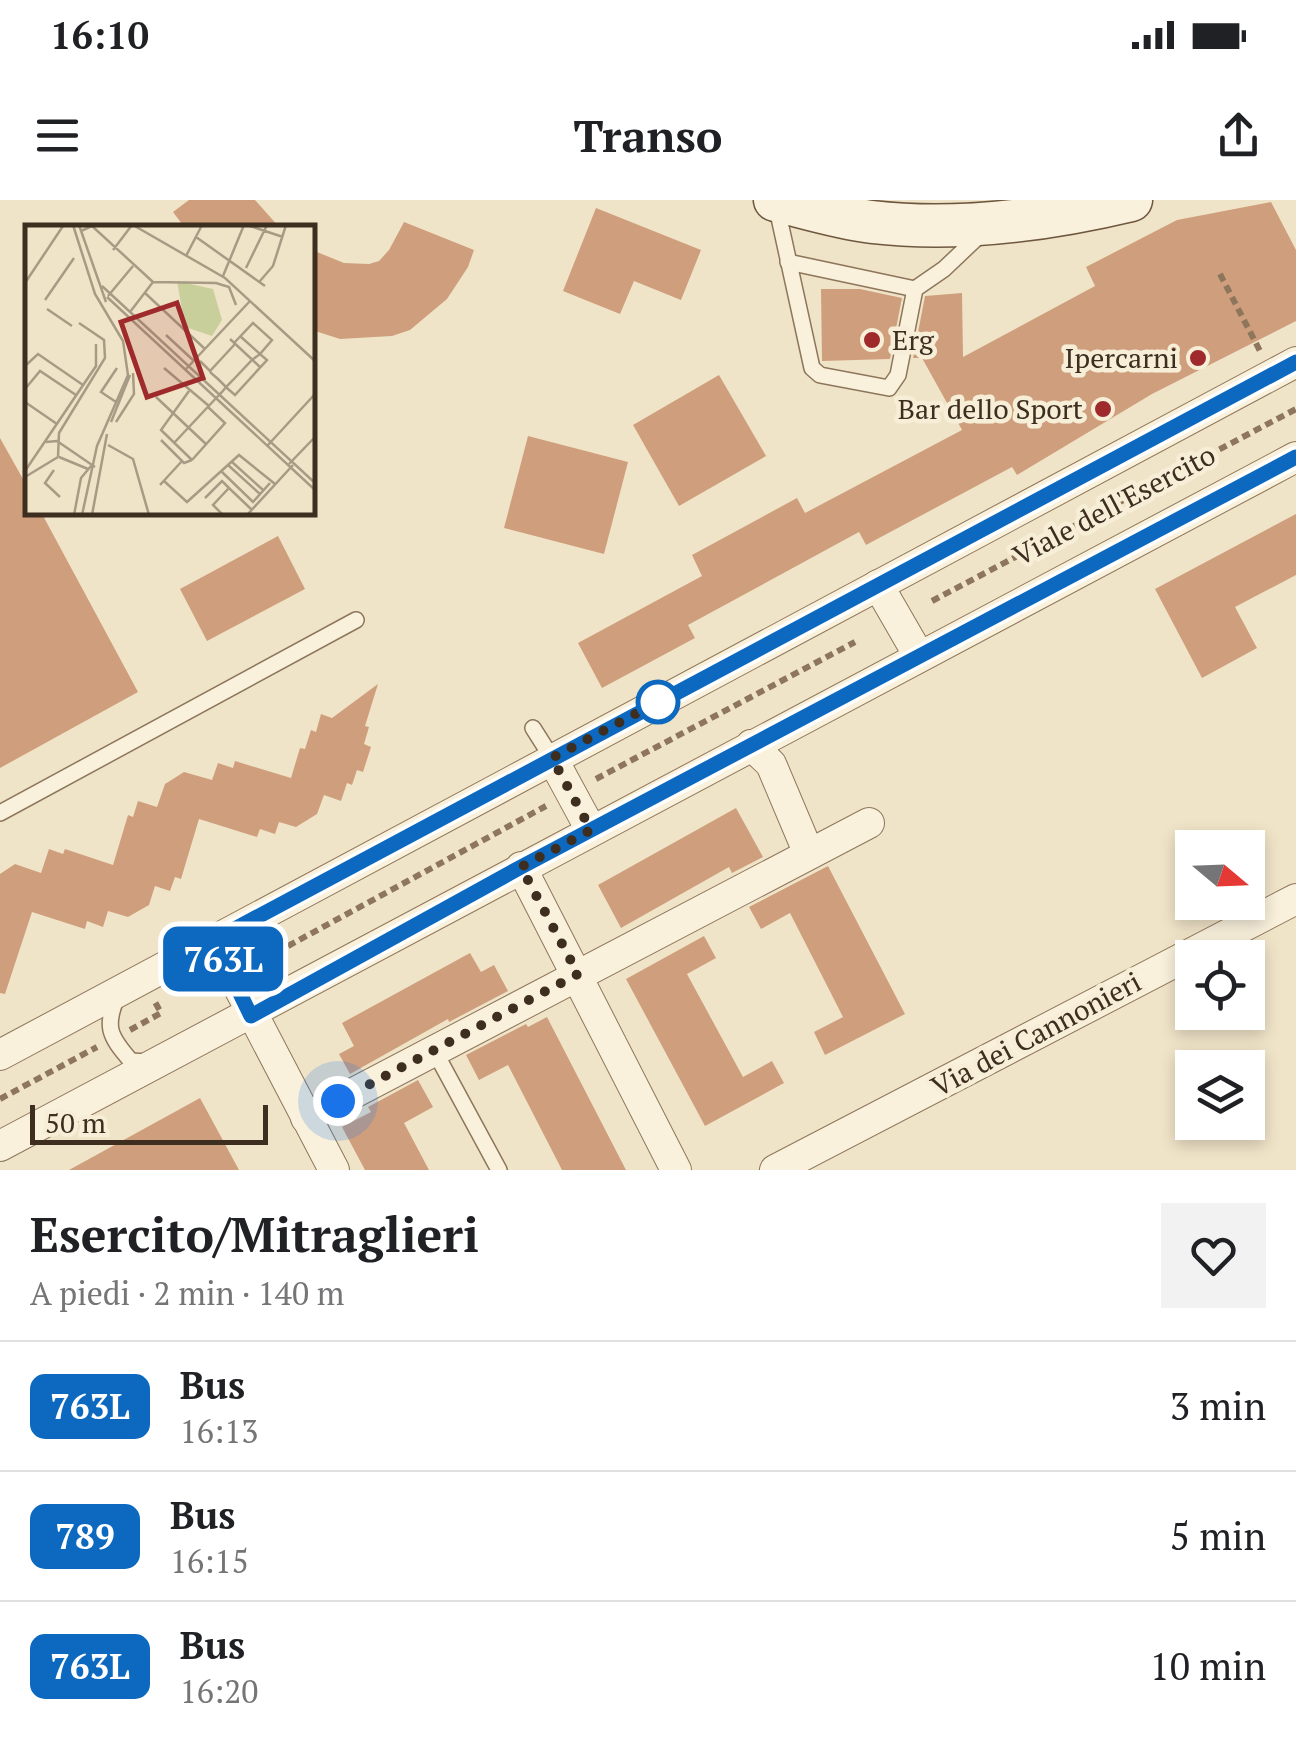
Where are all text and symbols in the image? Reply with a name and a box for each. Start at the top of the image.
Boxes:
text: 16:10 [50,10,149,60]
text: Transo [573,105,723,165]
icon: menu [30,108,85,163]
icon: share [1211,108,1266,163]
inset map [25,225,315,515]
place label: Erg [892,321,935,358]
marker: Erg [861,329,883,351]
place label: Ipercarni [1064,339,1178,376]
marker: Ipercarni [1187,347,1209,369]
place label: Bar dello Sport [898,390,1084,427]
marker: Bar dello Sport [1092,398,1114,420]
street label: Viale dell'Esercito [1006,436,1221,574]
unlabelled marker [637,681,679,723]
north arrow [1175,830,1265,920]
map controls [1175,830,1265,1140]
line badge: 763L [153,926,293,992]
text: 763L [183,936,263,982]
button: locate [1175,940,1265,1030]
street label: Via dei Cannonieri [924,963,1147,1104]
button: layers [1175,1050,1265,1140]
your location [313,1076,363,1126]
scale bar [30,1100,268,1144]
text: 50 m [45,1104,106,1141]
text: Esercito/Mitraglieri [30,1202,479,1266]
button: heart [1161,1203,1266,1308]
text: A piedi · 2 min · 140 m [30,1272,344,1314]
text: Bus [180,1360,245,1410]
text: 3 min [1170,1381,1266,1431]
text: 763L [50,1383,130,1429]
text: 16:13 [180,1410,258,1452]
text: Bus [170,1490,235,1540]
text: 5 min [1170,1511,1266,1561]
text: 789 [55,1513,115,1559]
text: 16:15 [170,1540,249,1582]
text: Bus [180,1620,245,1670]
text: 10 min [1149,1641,1266,1691]
text: 763L [50,1643,130,1689]
text: 16:20 [180,1670,258,1712]

